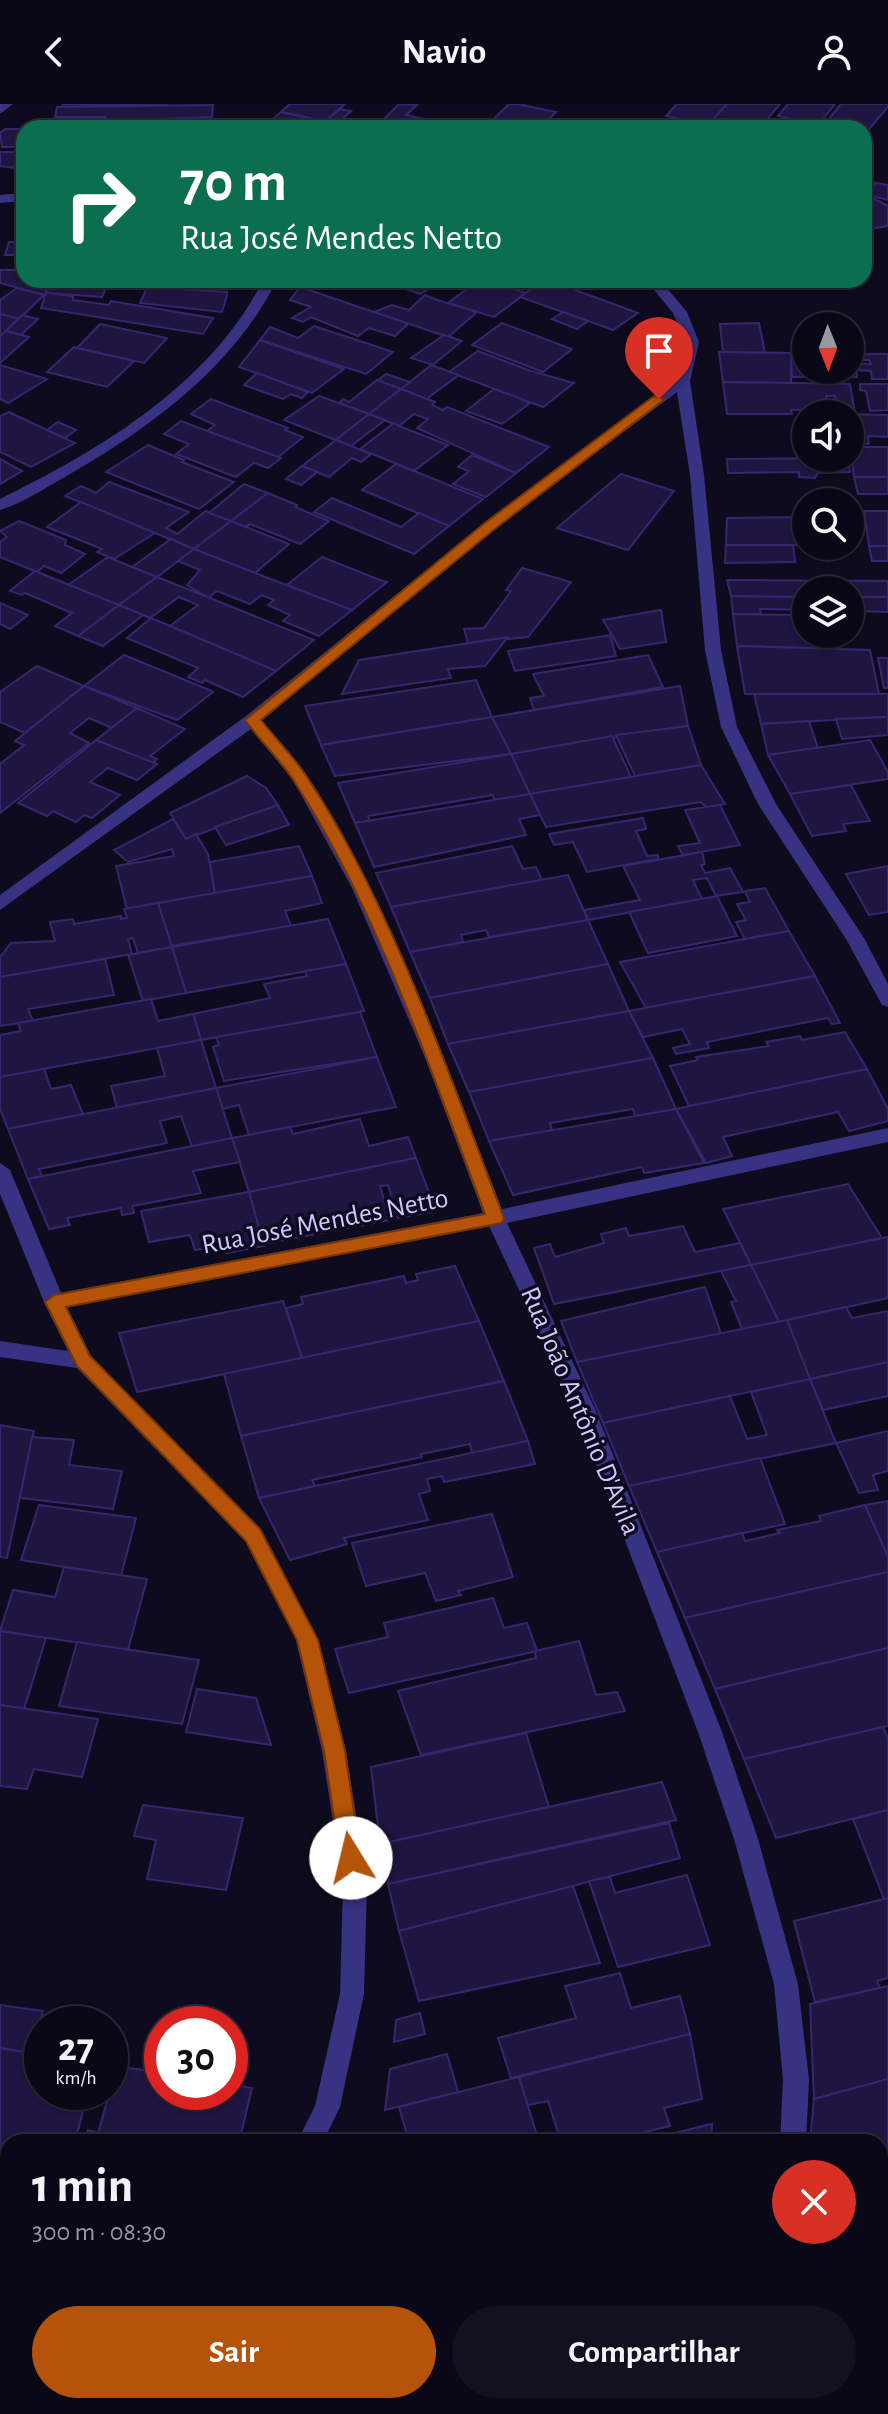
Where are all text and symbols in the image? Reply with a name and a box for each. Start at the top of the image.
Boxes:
icon: back [32,30,76,74]
icon: person [812,30,856,74]
text: Navio [402,34,486,70]
icon: right [48,152,152,256]
text: 70 m [180,155,287,211]
text: Rua José Mendes Netto [180,220,502,256]
north arrow [792,312,864,384]
map controls [792,312,864,648]
pin [625,317,693,399]
icon: arrive [637,329,681,373]
button: sound [792,400,864,472]
button: search [792,488,864,560]
button: layers [792,576,864,648]
street label: Rua José Mendes Netto [199,1184,451,1260]
street label: Rua João Antônio D'Avila [515,1283,645,1539]
position arrow [309,1816,393,1900]
speed limit sign: 30 [144,2006,248,2110]
text: 27 [58,2028,94,2068]
text: km/h [55,2068,97,2088]
button: close [772,2160,856,2244]
text: 1 min [32,2163,133,2211]
text: 300 m · 08:30 [32,2219,166,2245]
button: Sair [32,2306,436,2398]
button: Compartilhar [452,2306,856,2398]

